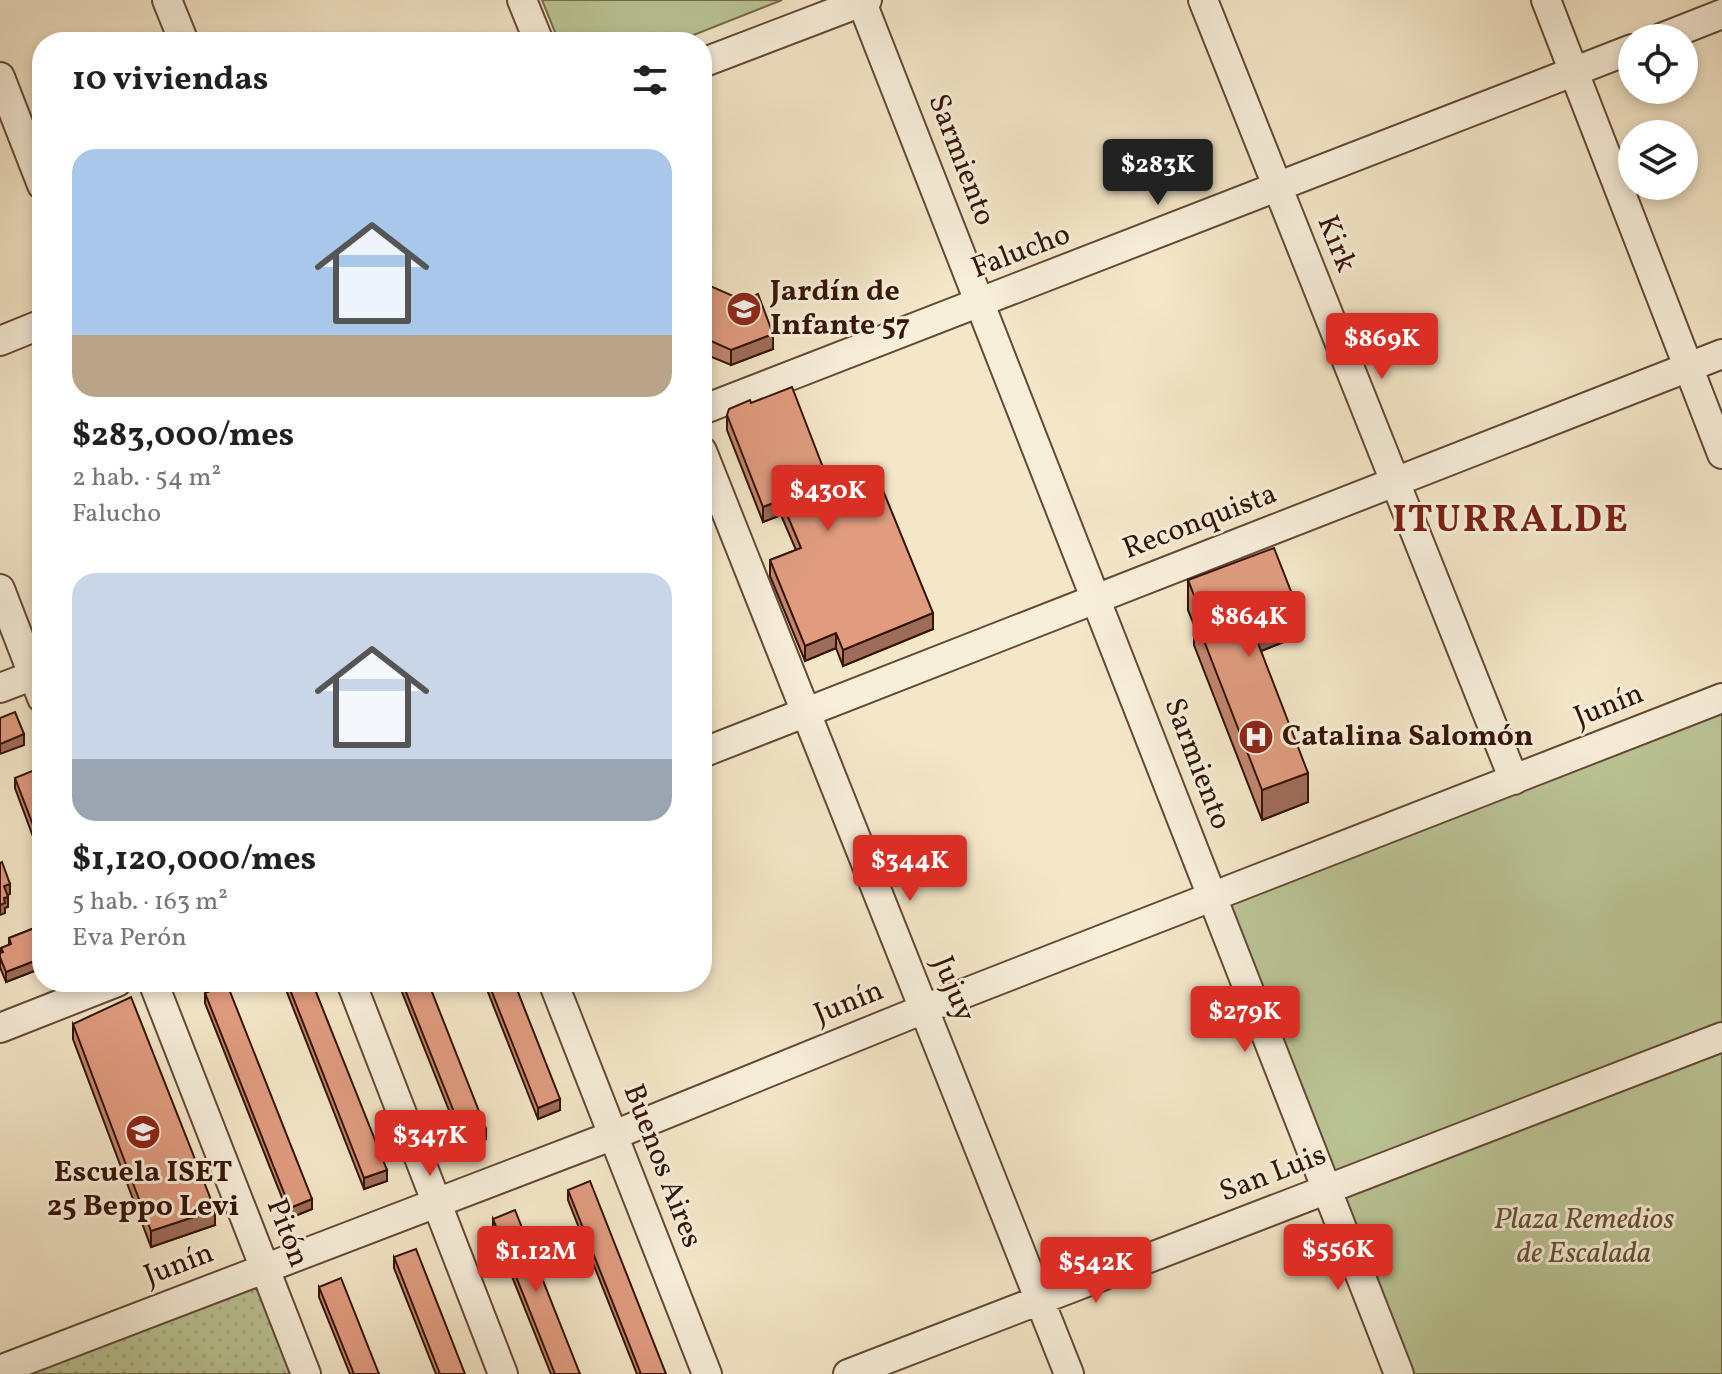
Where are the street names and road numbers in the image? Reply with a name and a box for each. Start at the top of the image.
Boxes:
street label: Sarmiento [917,88,1005,232]
street label: Kirk [1306,209,1366,279]
street label: Falucho [966,214,1076,290]
street label: Reconquista [1117,473,1283,571]
street label: Junín [1568,673,1650,739]
street label: Sarmiento [1153,692,1241,836]
street label: Jujuy [921,950,985,1028]
street label: Junín [808,970,890,1036]
street label: Buenos Aires [612,1078,712,1254]
street label: San Luis [1214,1135,1332,1213]
street label: Pitón [255,1193,319,1273]
street label: Junín [138,1233,220,1297]

